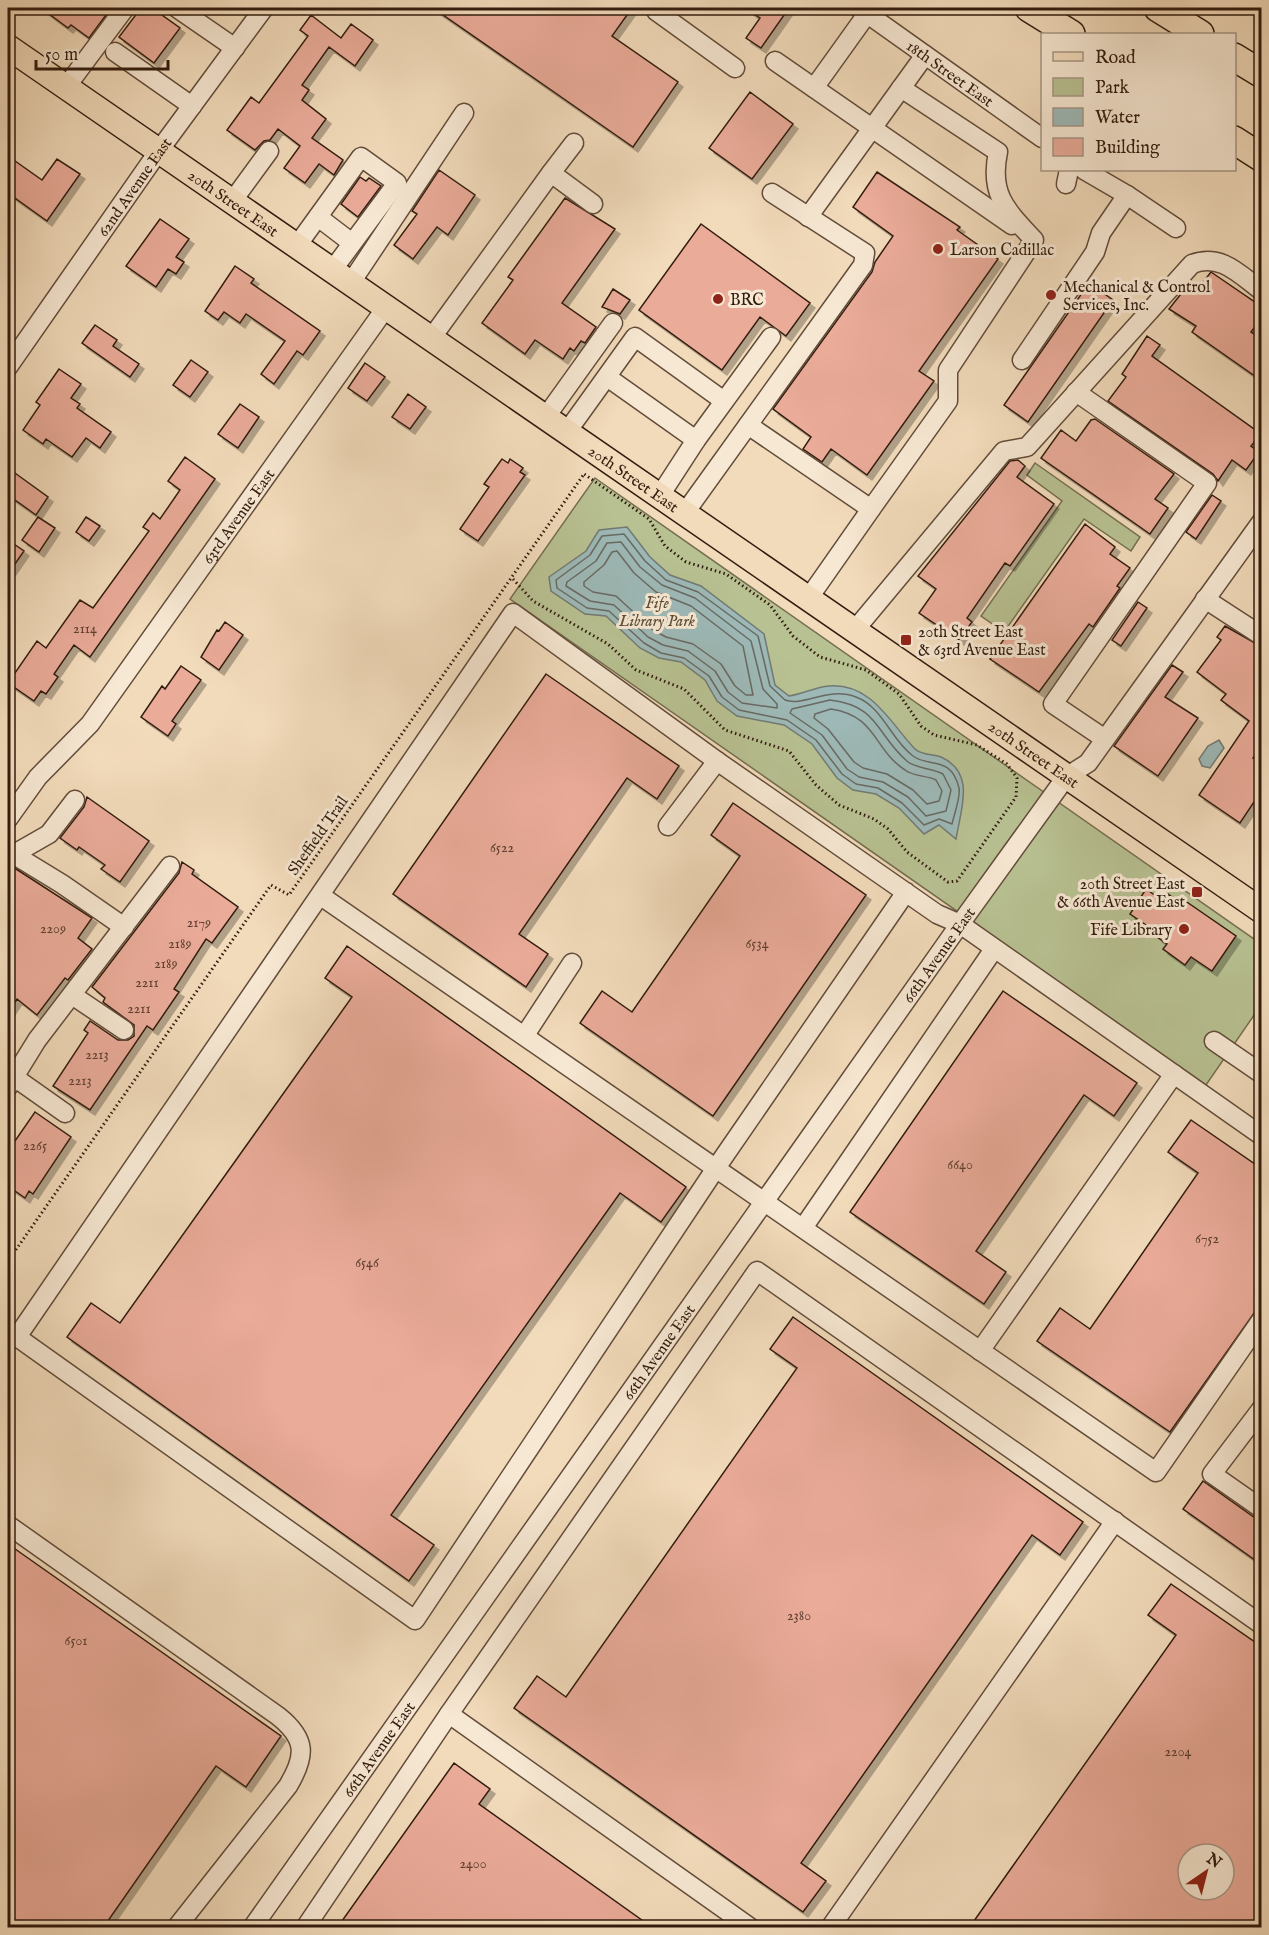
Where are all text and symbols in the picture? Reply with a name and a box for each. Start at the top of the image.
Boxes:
scale bar [36,33,168,71]
legend [1041,33,1236,171]
street label: 18th Street East [902,37,997,113]
text: 50 m [45,44,78,67]
text: Road [1095,47,1136,70]
text: Park [1095,77,1130,100]
text: Water [1095,107,1140,130]
street label: 62nd Avenue East [94,134,177,241]
text: Building [1095,137,1160,160]
street label: 20th Street East [183,166,282,242]
place label: Larson Cadillac [950,241,1054,261]
marker: Larson Cadillac [931,242,945,256]
place label: Mechanical & Control Services, Inc. [1063,278,1211,316]
marker: Mechanical & Control Services, Inc. [1044,288,1058,302]
place label: BRC [730,291,764,311]
marker: BRC [711,292,725,306]
street label: 20th Street East [584,442,682,518]
street label: 63rd Avenue East [199,465,280,569]
park label: Fife Library Park [618,594,696,632]
house number: 2114 [73,620,97,638]
place label: 20th Street East & 63rd Avenue East [918,623,1046,661]
marker: 20th Street East & 63rd Avenue East [899,633,913,647]
street label: 20th Street East [984,717,1082,794]
street label: Sheffield Trail [284,792,354,880]
house number: 6522 [490,839,514,857]
place label: 20th Street East & 66th Avenue East [1057,875,1186,913]
marker: 20th Street East & 66th Avenue East [1190,885,1204,899]
street label: 66th Avenue East [899,904,981,1008]
house number: 2179 [187,914,211,932]
house number: 2209 [40,920,66,938]
place label: Fife Library [1090,921,1172,941]
marker: Fife Library [1177,922,1191,936]
house number: 2189 [168,935,192,953]
house number: 6534 [745,935,769,953]
house number: 2189 [154,955,178,973]
house number: 2211 [135,974,159,992]
house number: 2211 [127,1000,151,1018]
house number: 2213 [85,1046,109,1064]
house number: 2213 [68,1072,92,1090]
house number: 2265 [23,1137,47,1155]
house number: 6640 [947,1156,973,1174]
house number: 6752 [1195,1230,1219,1248]
house number: 6546 [355,1254,380,1272]
street label: 66th Avenue East [619,1301,701,1405]
house number: 2380 [787,1607,811,1625]
house number: 6501 [65,1632,87,1650]
street label: 66th Avenue East [339,1698,421,1802]
house number: 2204 [1165,1743,1192,1761]
north arrow [1176,1842,1236,1902]
text: N [1201,1849,1225,1874]
house number: 2400 [459,1855,487,1873]

